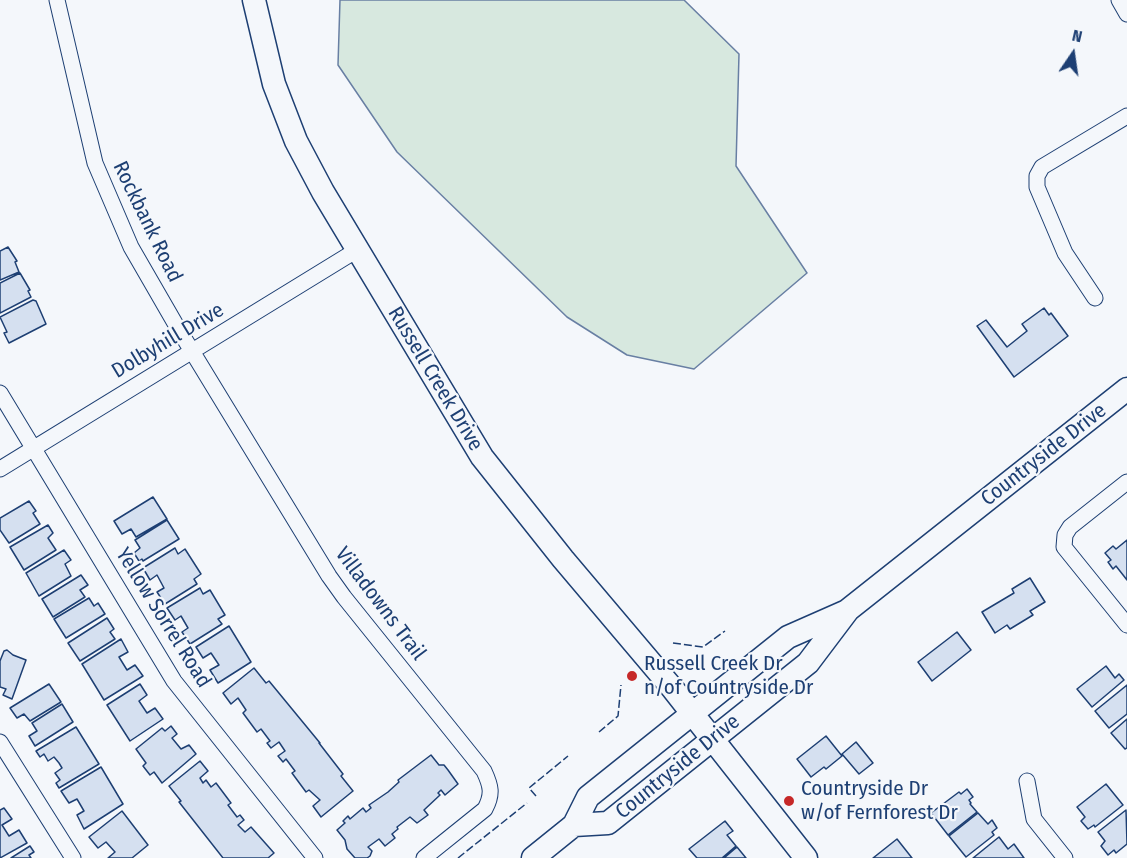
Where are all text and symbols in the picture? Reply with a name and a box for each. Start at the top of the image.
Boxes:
north arrow [1043,24,1103,84]
text: N [1070,26,1084,46]
street label: Rockbank Road [107,157,187,287]
street label: Dolbyhill Drive [107,298,229,384]
street label: Russell Creek Drive [382,302,488,456]
street label: Countryside Drive [976,398,1112,512]
street label: Villadowns Trail [329,542,431,666]
street label: Yellow Sorrel Road [110,543,216,693]
place label: Russell Creek Dr n/of Countryside Dr [644,651,813,701]
marker: Russell Creek Dr n/of Countryside Dr [625,669,639,683]
street label: Countryside Drive [611,709,745,825]
place label: Countryside Dr w/of Fernforest Dr [801,776,958,826]
marker: Countryside Dr w/of Fernforest Dr [782,794,796,808]

